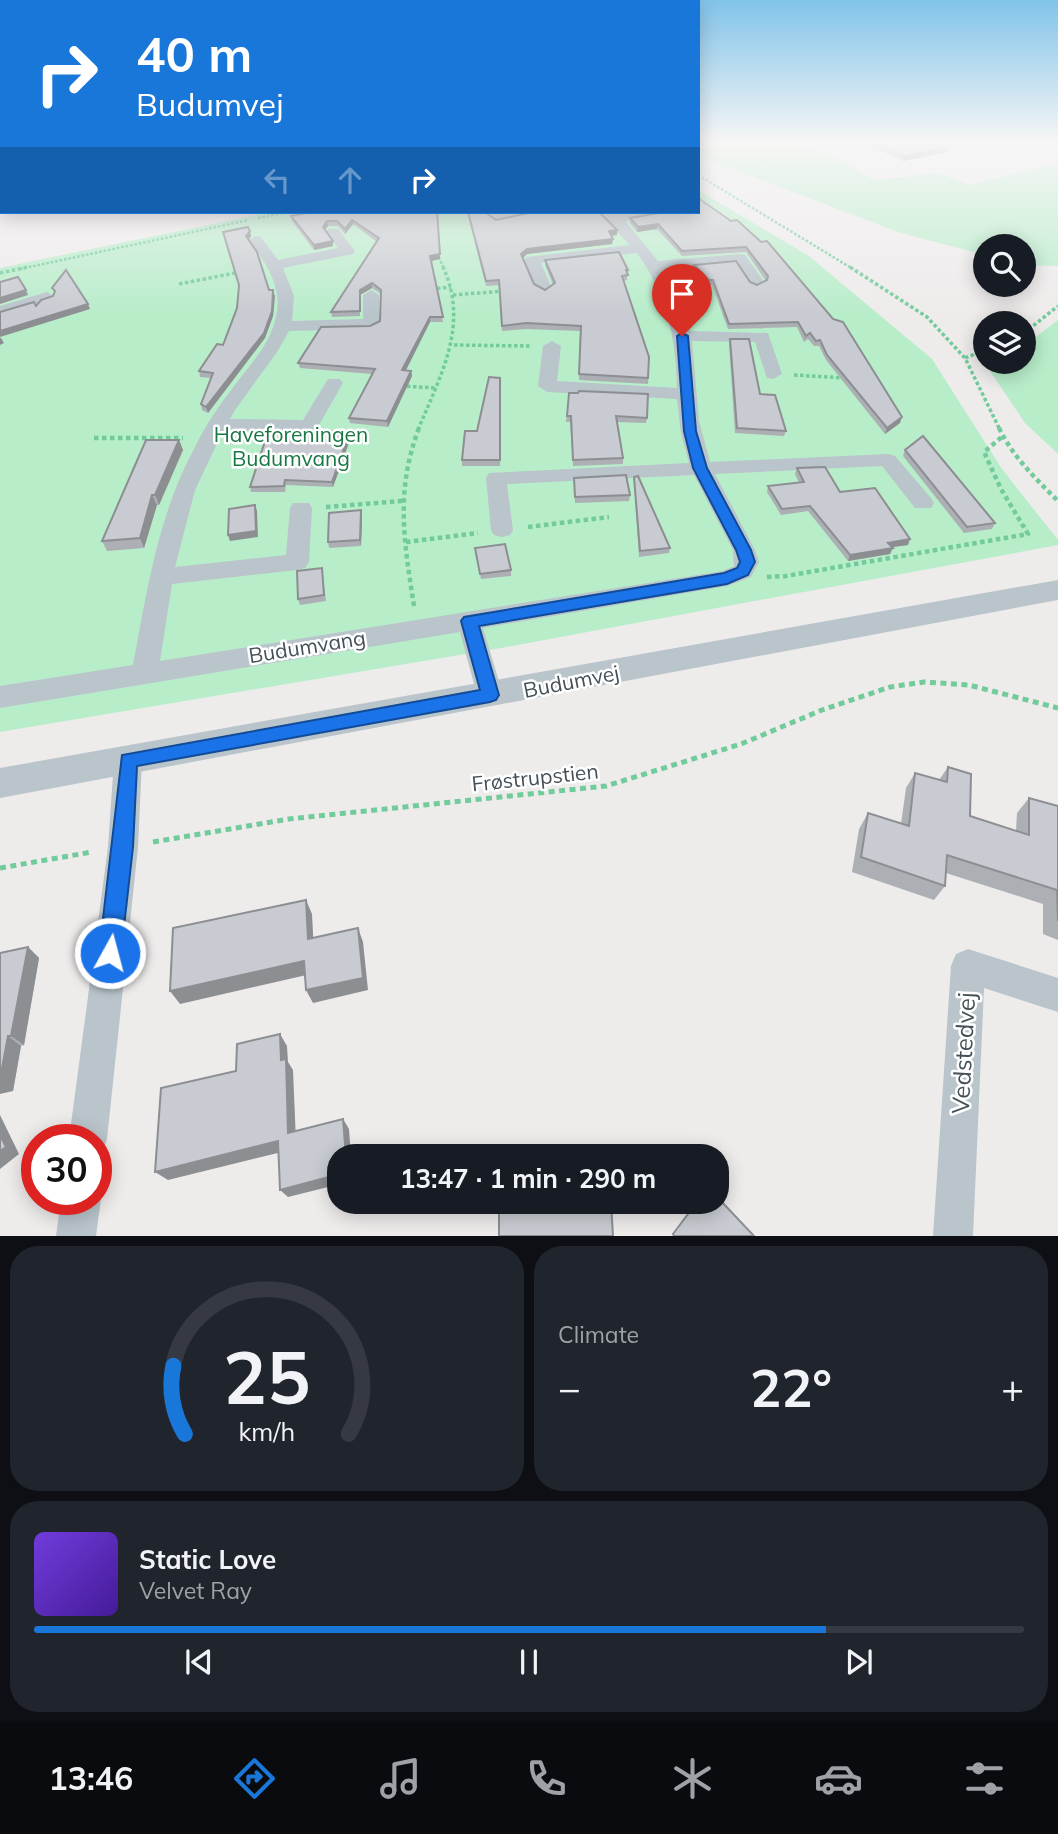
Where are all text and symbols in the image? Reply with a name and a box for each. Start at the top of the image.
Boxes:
text: 40 m [136,23,252,84]
icon: right [21,28,112,119]
text: Budumvej [136,84,284,124]
icon: left [258,161,296,199]
icon: ahead [331,161,369,199]
icon: right [404,161,442,199]
map controls [973,234,1036,374]
button: search [973,234,1036,297]
pin [652,264,712,336]
icon: arrive [663,275,701,313]
button: layers [973,311,1036,374]
park label: Haveforeningen Budumvang [214,421,368,471]
street label: Budumvang [247,624,367,668]
street label: Budumvej [521,659,621,703]
street label: Frøstrupstien [470,757,600,797]
position arrow [73,916,147,990]
street label: Vedstedvej [945,991,981,1115]
speed limit sign: 30 [21,1124,112,1215]
text: 13:47 · 1 min · 290 m [400,1162,656,1195]
text: Climate [558,1320,639,1349]
text: 25 [223,1332,311,1423]
text: 22° [750,1355,832,1420]
text: − [558,1364,581,1412]
text: + [1001,1364,1024,1412]
text: km/h [239,1416,295,1447]
text: Static Love [139,1543,276,1576]
text: Velvet Ray [139,1576,252,1605]
icon: previous [180,1643,218,1681]
icon: pause [510,1643,548,1681]
icon: next [840,1643,878,1681]
icon: directions [230,1754,279,1803]
icon: music [376,1754,425,1803]
icon: phone [522,1754,571,1803]
icon: climate [668,1754,717,1803]
icon: car [814,1754,863,1803]
icon: filters [960,1754,1009,1803]
text: 13:46 [49,1758,133,1798]

